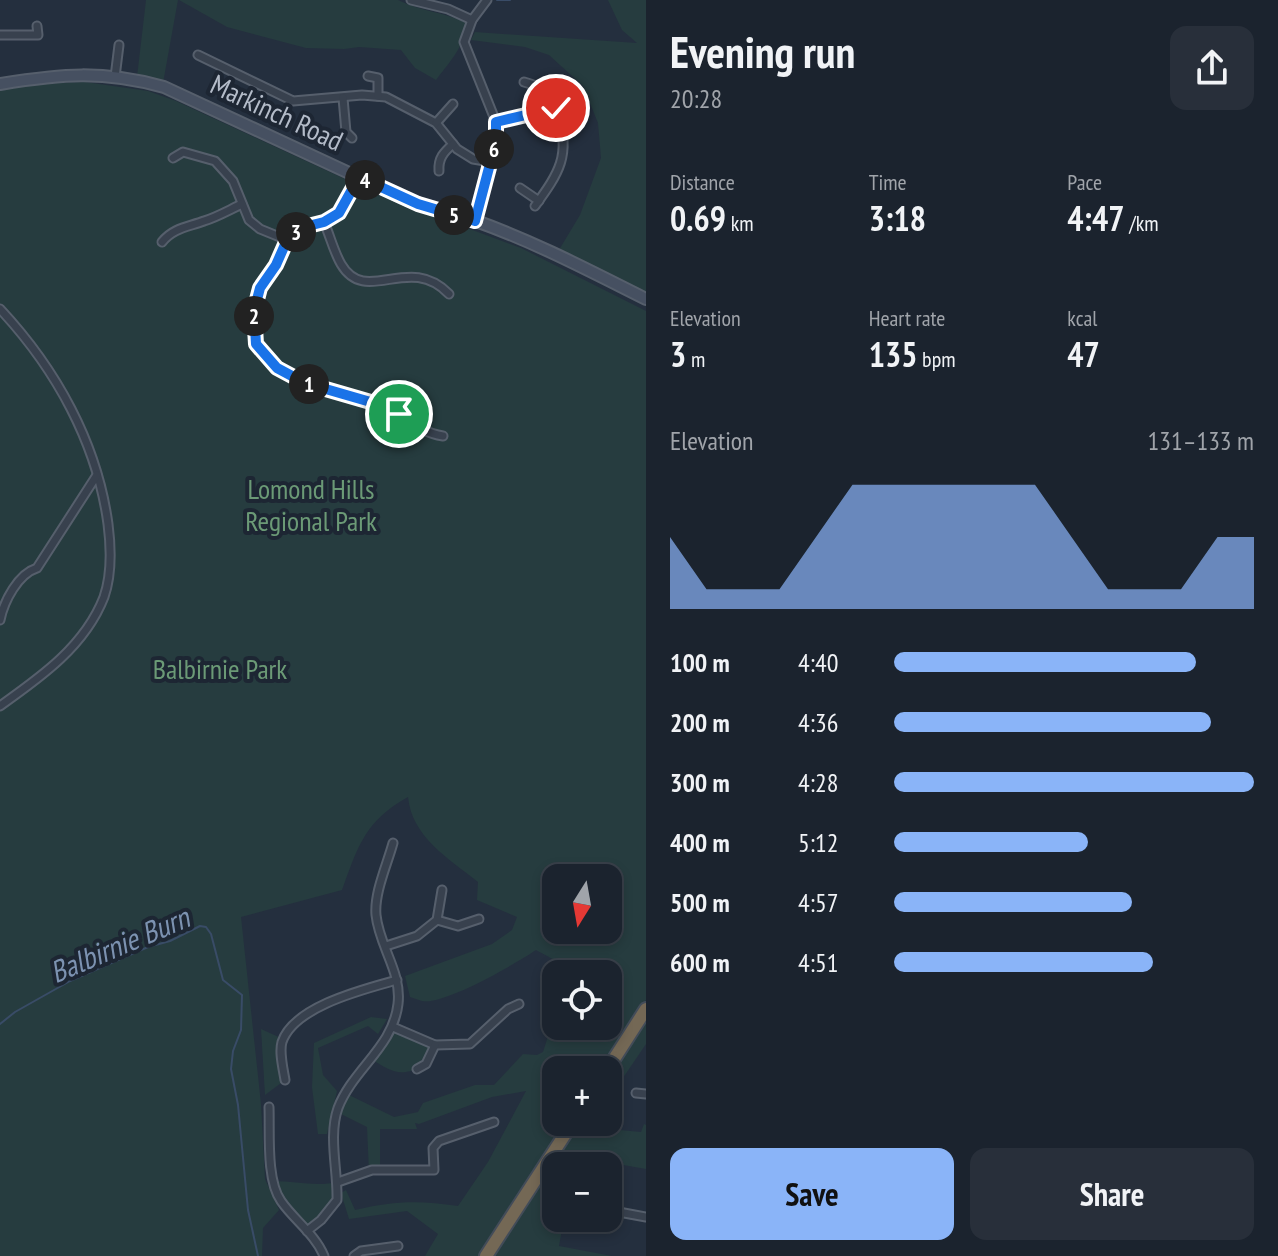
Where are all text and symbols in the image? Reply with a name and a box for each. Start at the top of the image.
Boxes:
text: Evening run [670,23,855,80]
button: share [1170,26,1254,110]
street label: Markinch Road [205,65,349,159]
pin [522,74,590,142]
text: 20:28 [670,82,722,115]
icon: check [534,86,578,130]
pin: 6 [474,129,514,169]
text: 6 [489,135,499,163]
pin: 4 [345,160,385,200]
text: 4 [360,166,370,194]
text: Distance [670,168,735,196]
text: Time [869,168,907,196]
text: Pace [1067,168,1102,196]
pin: 5 [434,195,474,235]
text: 0.69 [670,196,726,240]
text: 3:18 [869,196,926,240]
text: 4:47 [1067,196,1125,240]
text: 5 [449,201,459,229]
text: km [726,209,754,237]
text: /km [1125,209,1159,237]
pin: 3 [276,212,316,252]
text: 3 [291,218,301,246]
pin: 2 [234,296,274,336]
text: 2 [249,302,259,330]
text: Elevation [670,304,741,332]
text: Heart rate [869,304,945,332]
text: kcal [1067,304,1097,332]
text: 3 [670,332,686,376]
text: 135 [869,332,917,376]
text: 47 [1067,332,1100,376]
text: m [686,345,705,373]
text: bpm [917,345,956,373]
pin: 1 [289,364,329,404]
text: 1 [304,370,314,398]
pin [365,380,433,448]
icon: arrive [377,392,421,436]
text: Elevation [670,424,753,457]
text: 131–133 m [1148,424,1254,457]
park label: Lomond Hills Regional Park [245,470,377,539]
text: 100 m [670,646,730,679]
text: 4:40 [798,646,838,679]
park label: Balbirnie Park [153,650,287,687]
text: 200 m [670,706,730,739]
text: 4:36 [798,706,838,739]
text: 300 m [670,766,730,799]
text: 4:28 [798,766,838,799]
text: 400 m [670,826,730,859]
text: 5:12 [798,826,838,859]
north arrow [542,864,622,944]
map controls [542,864,622,1232]
text: 500 m [670,886,730,919]
text: 4:57 [798,886,838,919]
water label: Balbirnie Burn [43,896,196,991]
text: 600 m [670,946,730,979]
text: 4:51 [798,946,838,979]
button: locate [542,960,622,1040]
button: + [542,1056,622,1136]
button: Save [670,1148,954,1240]
button: Share [970,1148,1254,1240]
button: − [542,1152,622,1232]

